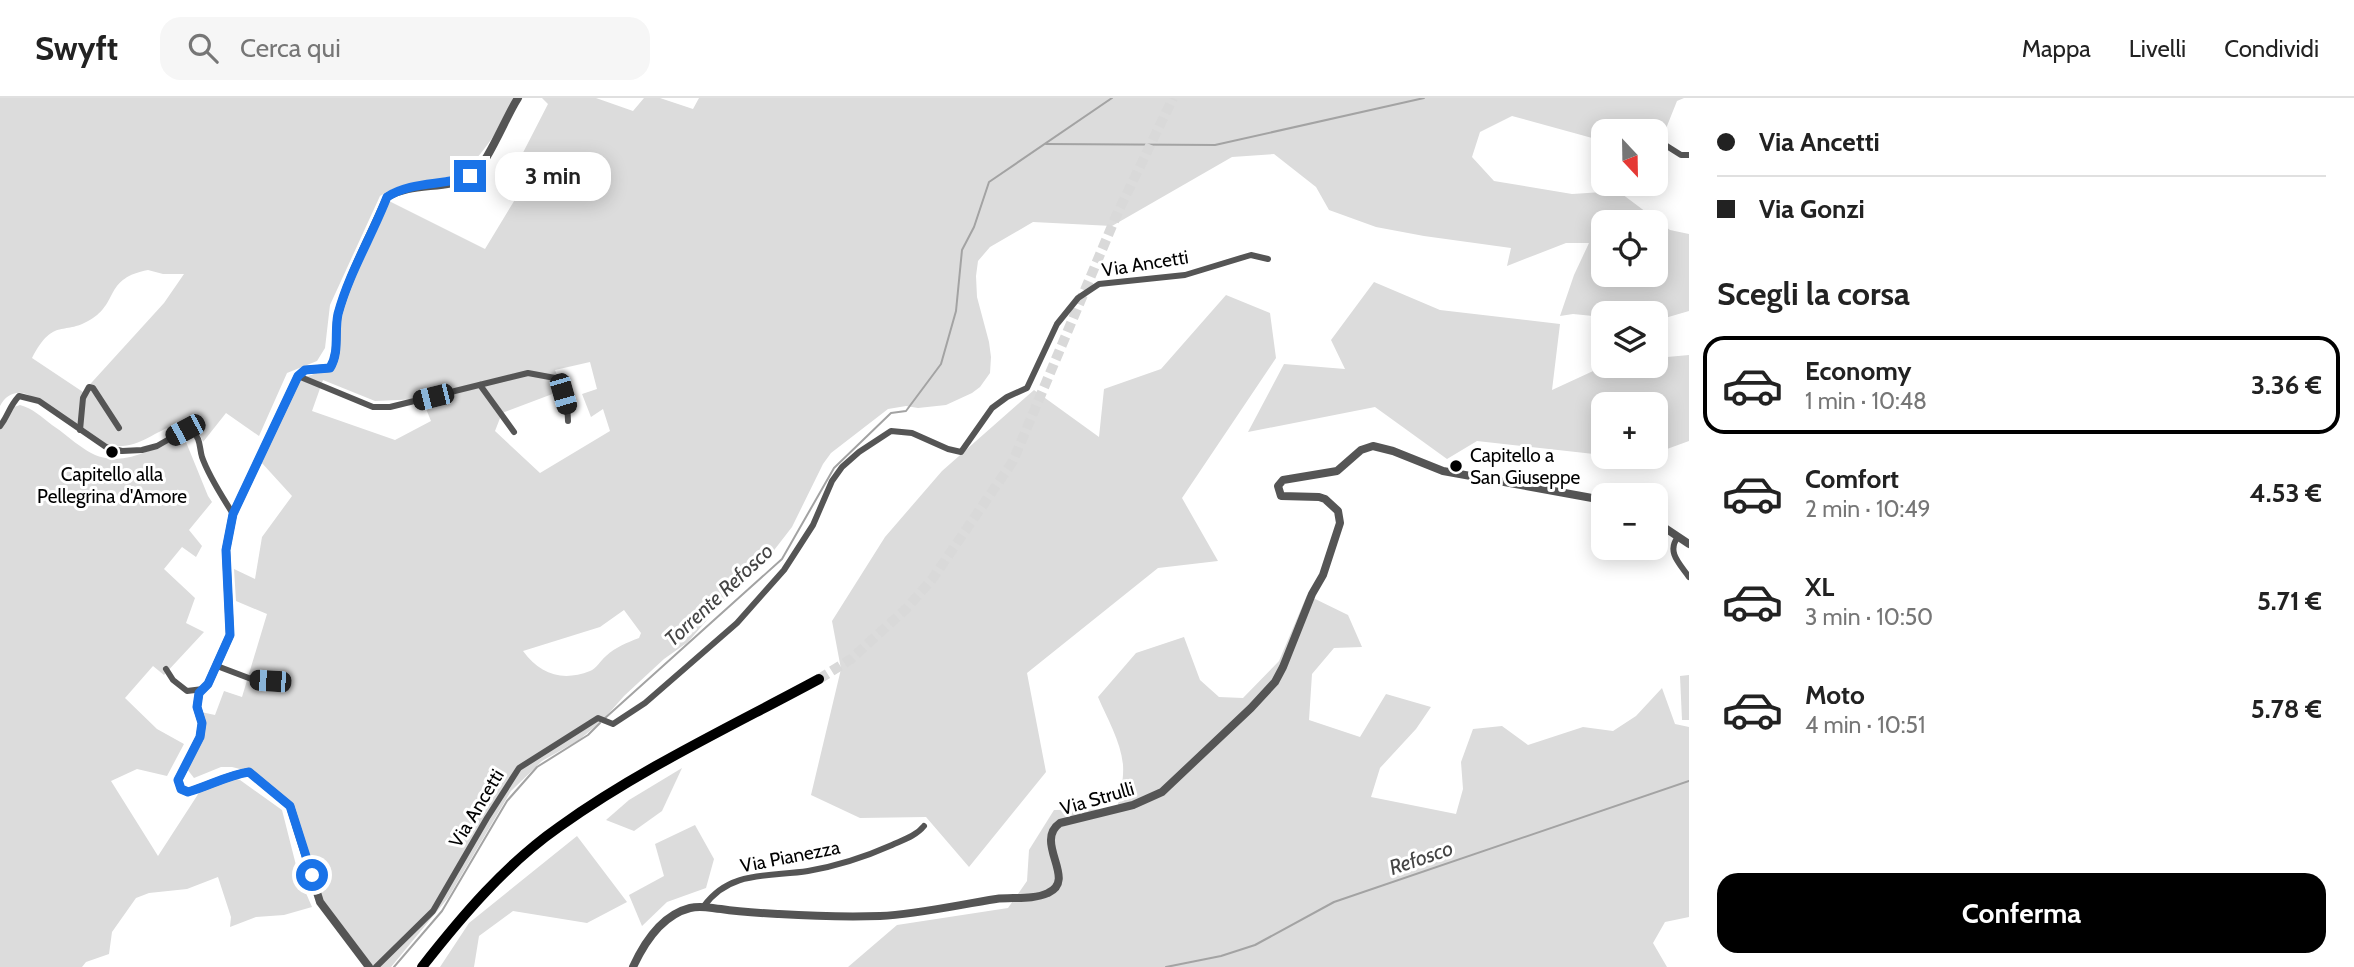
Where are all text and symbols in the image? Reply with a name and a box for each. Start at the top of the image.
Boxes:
search box [160,17,650,80]
text: Swyft [35,28,118,68]
icon: search [184,29,222,67]
text: Cerca qui [240,32,341,64]
text: Mappa [2022,34,2091,63]
text: Livelli [2129,34,2186,63]
text: Condividi [2224,34,2319,63]
north arrow [1591,119,1668,196]
map controls [1591,119,1668,560]
text: Via Ancetti [1759,126,1880,158]
callout: 3 min [494,152,610,200]
route end [454,160,486,192]
text: 3 min [525,162,581,190]
text: Via Gonzi [1759,193,1865,225]
button: locate [1591,210,1668,287]
street label: Via Ancetti [1100,245,1190,282]
text: Scegli la corsa [1717,274,1910,313]
button: layers [1591,301,1668,378]
icon: car [1721,354,1784,417]
text: Economy [1805,355,1911,387]
text: 3.36 € [2251,369,2322,401]
car [548,371,579,417]
car [411,382,456,412]
text: 1 min · 10:48 [1805,387,1927,415]
button: + [1591,392,1668,469]
car [162,411,209,449]
marker: Capitello alla Pellegrina d'Amore [104,444,120,460]
place label: Capitello a San Giuseppe [1470,444,1581,489]
marker: Capitello a San Giuseppe [1448,458,1464,474]
icon: car [1721,462,1784,525]
place label: Capitello alla Pellegrina d'Amore [37,463,187,508]
text: Comfort [1805,463,1899,495]
text: 4.53 € [2250,477,2322,509]
button: − [1591,483,1668,560]
text: 2 min · 10:49 [1805,495,1931,523]
water label: Torrente Refosco [659,538,778,651]
icon: car [1721,570,1784,633]
text: XL [1805,571,1834,603]
text: 5.71 € [2257,585,2322,617]
text: 3 min · 10:50 [1805,603,1933,631]
car [249,669,292,693]
icon: car [1721,678,1784,741]
text: Moto [1805,679,1865,711]
text: 5.78 € [2251,693,2322,725]
text: 4 min · 10:51 [1805,711,1925,739]
street label: Via Ancetti [444,765,509,852]
street label: Via Strulli [1057,777,1137,820]
water label: Refosco [1386,835,1456,880]
street label: Via Pianezza [738,836,842,877]
route start [296,859,328,891]
button: Conferma [1717,873,2326,953]

